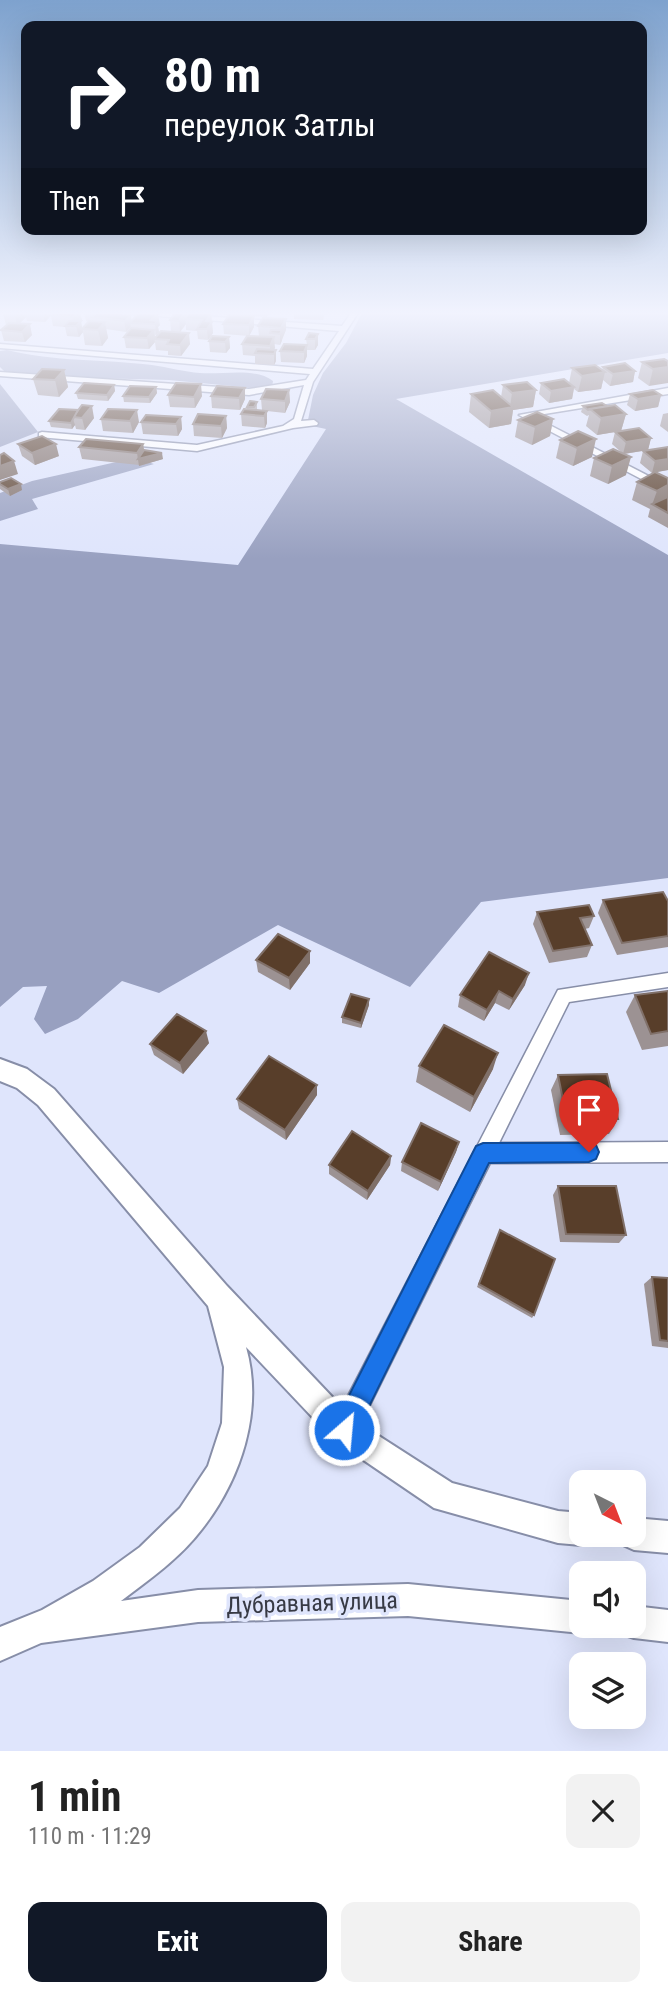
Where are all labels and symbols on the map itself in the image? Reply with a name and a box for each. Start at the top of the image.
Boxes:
pin [559,1080,619,1152]
position arrow [307,1393,381,1467]
north arrow [569,1470,646,1547]
street label: Дубравная улица [226,1586,398,1620]

